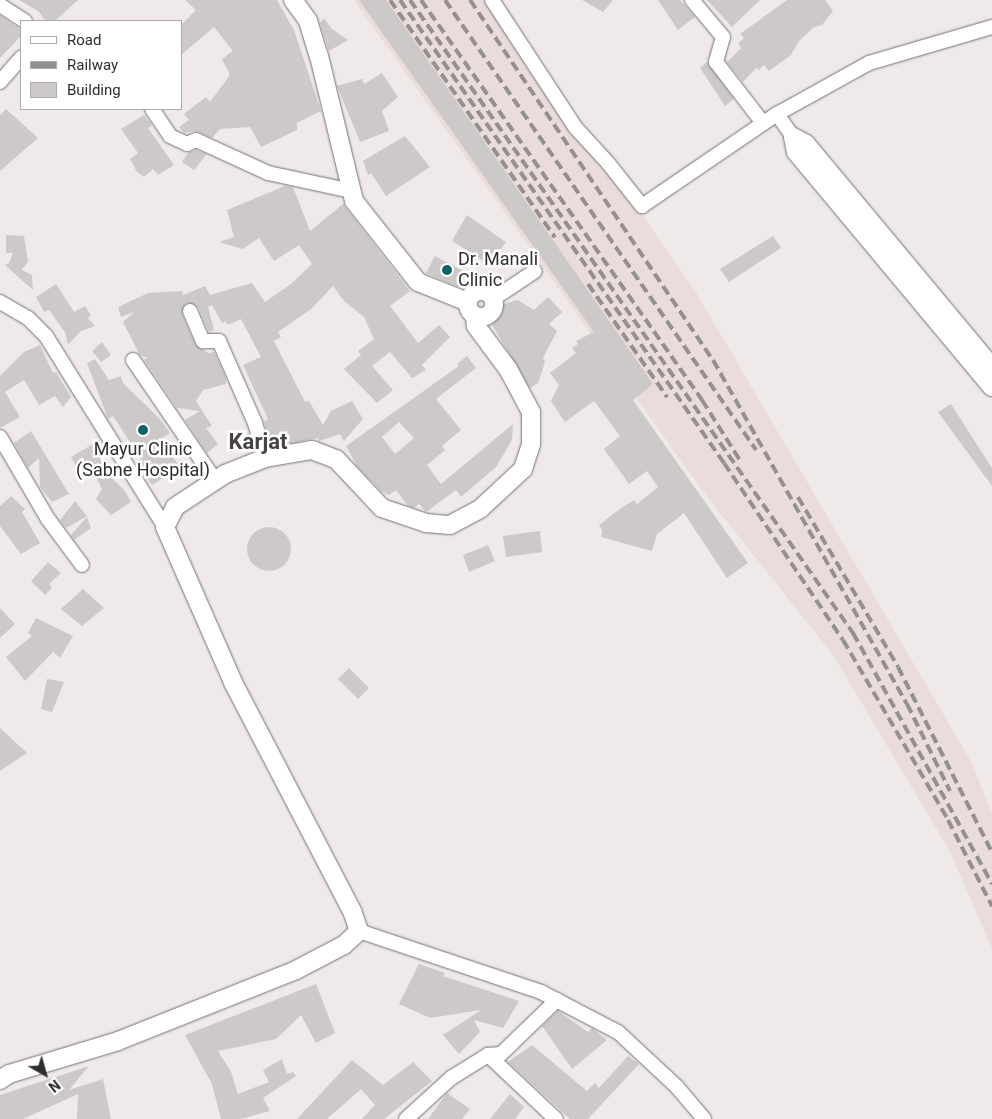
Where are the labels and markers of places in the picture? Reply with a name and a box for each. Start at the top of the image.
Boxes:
place label: Dr. Manali Clinic [458,249,538,292]
marker: Dr. Manali Clinic [440,263,454,277]
marker: Mayur Clinic (Sabne Hospital) [136,423,150,437]
place label: Mayur Clinic (Sabne Hospital) [76,439,210,482]

